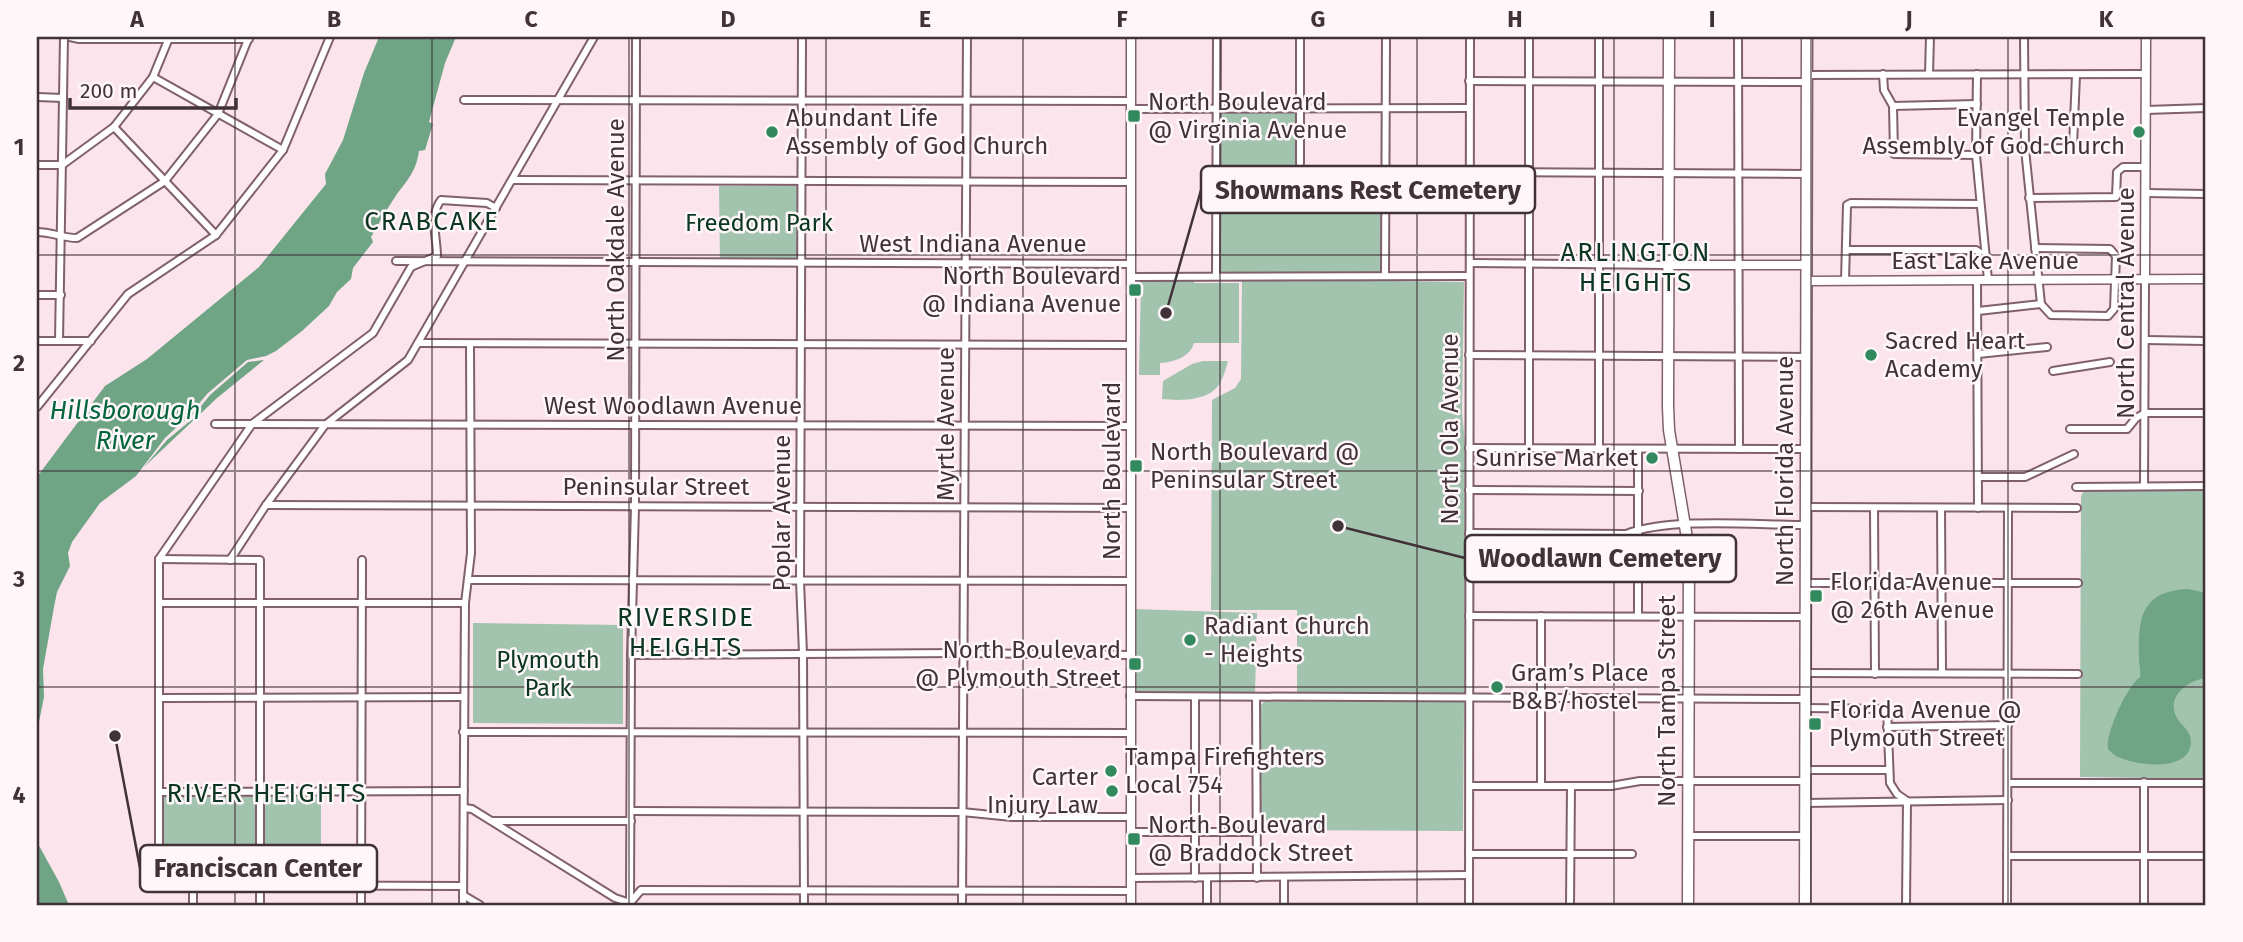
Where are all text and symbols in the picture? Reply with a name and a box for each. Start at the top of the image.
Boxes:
text: A [129,5,144,33]
text: B [327,5,341,33]
text: C [524,5,538,33]
text: D [721,5,736,33]
text: E [919,5,931,33]
text: F [1116,5,1128,33]
text: G [1311,5,1325,33]
text: H [1507,5,1523,33]
text: I [1709,5,1715,33]
text: J [1904,5,1913,33]
text: K [2099,5,2114,33]
scale bar [70,66,236,110]
text: 200 m [80,78,137,104]
place label: North Boulevard @ Virginia Avenue [1148,88,1347,144]
place label: Abundant Life Assembly of God Church [786,104,1048,160]
place label: Evangel Temple Assembly of God Church [1863,104,2125,160]
marker: North Boulevard @ Virginia Avenue [1126,108,1142,124]
street label: North Oakdale Avenue [602,118,630,362]
marker: Abundant Life Assembly of God Church [764,124,780,140]
marker: Evangel Temple Assembly of God Church [2131,124,2147,140]
text: 1 [14,133,24,161]
callout: Showmans Rest Cemetery [1201,166,1535,213]
text: Showmans Rest Cemetery [1215,175,1522,206]
street label: North Central Avenue [2112,187,2140,419]
district label: CRABCAKE [364,206,500,237]
park label: Freedom Park [685,209,834,237]
street label: West Indiana Avenue [859,230,1087,258]
district label: ARLINGTON HEIGHTS [1560,237,1712,298]
street label: East Lake Avenue [1891,247,2079,275]
place label: North Boulevard @ Indiana Avenue [922,262,1121,318]
marker: North Boulevard @ Indiana Avenue [1127,282,1143,298]
place label: Sacred Heart Academy [1885,327,2025,383]
street label: North Ola Avenue [1436,333,1464,525]
street label: Myrtle Avenue [932,347,960,501]
marker: Sacred Heart Academy [1863,347,1879,363]
text: 2 [13,349,25,377]
street label: North Florida Avenue [1771,356,1799,586]
street label: North Boulevard [1098,382,1126,560]
street label: West Woodlawn Avenue [544,392,802,420]
water label: Hillsborough River [49,395,201,456]
street label: Poplar Avenue [768,435,796,591]
place label: North Boulevard @ Peninsular Street [1150,438,1359,494]
place label: Sunrise Market [1475,444,1638,472]
marker: Sunrise Market [1644,450,1660,466]
marker: North Boulevard @ Peninsular Street [1128,458,1144,474]
street label: Peninsular Street [562,473,750,501]
callout: Woodlawn Cemetery [1465,535,1736,582]
text: Woodlawn Cemetery [1479,543,1722,574]
text: 3 [12,565,25,593]
place label: Florida Avenue @ 26th Avenue [1830,568,1994,624]
marker: Florida Avenue @ 26th Avenue [1808,588,1824,604]
street label: North Tampa Street [1653,595,1681,807]
district label: RIVERSIDE HEIGHTS [617,602,755,663]
place label: Radiant Church - Heights [1204,612,1370,668]
marker: Radiant Church - Heights [1182,632,1198,648]
place label: North Boulevard @ Plymouth Street [915,636,1121,692]
park label: Plymouth Park [496,646,600,702]
marker: North Boulevard @ Plymouth Street [1127,656,1143,672]
place label: Gram’s Place B&B/hostel [1511,659,1649,715]
marker: Gram’s Place B&B/hostel [1489,679,1505,695]
place label: Florida Avenue @ Plymouth Street [1829,696,2022,752]
marker: Florida Avenue @ Plymouth Street [1807,716,1823,732]
place label: Tampa Firefighters Local 754 [1125,743,1324,799]
place label: Carter Injury Law [987,763,1099,819]
marker: Tampa Firefighters Local 754 [1103,763,1119,779]
district label: RIVER HEIGHTS [167,778,367,809]
text: 4 [13,781,26,809]
marker: Carter Injury Law [1104,783,1120,799]
place label: North Boulevard @ Braddock Street [1148,811,1353,867]
marker: North Boulevard @ Braddock Street [1126,831,1142,847]
callout: Franciscan Center [140,845,377,892]
text: Franciscan Center [154,853,363,884]

